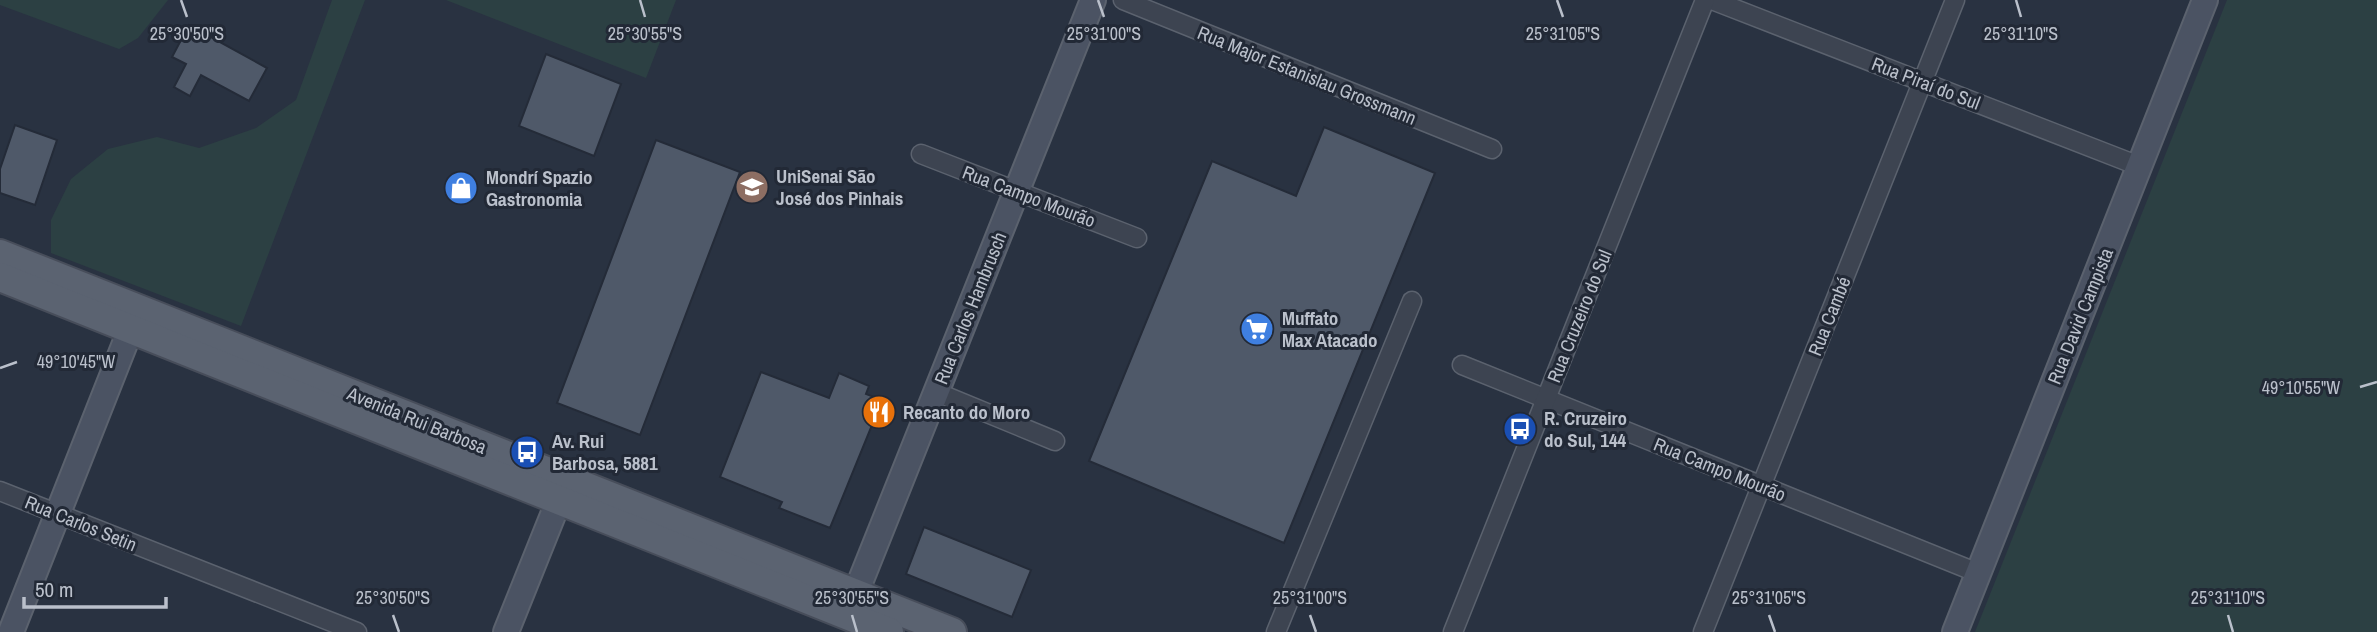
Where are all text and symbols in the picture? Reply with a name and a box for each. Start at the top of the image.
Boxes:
street label: Rua Major Estanislau Grossmann [1194,19,1420,131]
text: 25°30'50"S [150,21,224,46]
text: 25°30'55"S [608,21,682,46]
text: 25°31'00"S [1067,21,1141,46]
text: 25°31'05"S [1526,21,1600,46]
text: 25°31'10"S [1984,21,2058,46]
street label: Rua Piraí do Sul [1868,50,1984,116]
street label: Rua Campo Mourão [959,159,1099,233]
place label: UniSenai São José dos Pinhais [776,163,903,211]
place label: Mondrí Spazio Gastronomia [486,164,592,212]
school or university icon: UniSenai São José dos Pinhais [733,168,771,206]
shop icon: Mondrí Spazio Gastronomia [442,169,480,207]
street label: Rua Carlos Hambrusch [928,228,1012,388]
street label: Rua David Campista [2041,244,2119,388]
street label: Rua Cruzeiro do Sul [1541,246,1617,386]
street label: Rua Cambé [1801,273,1857,359]
place label: Muffato Max Atacado [1282,305,1378,353]
supermarket icon: Muffato Max Atacado [1238,310,1276,348]
text: 49°10'45"W [37,349,115,374]
text: 49°10'55"W [2262,375,2340,400]
street label: Avenida Rui Barbosa [343,380,491,460]
restaurant icon: Recanto do Moro [860,393,898,431]
place label: Recanto do Moro [903,399,1030,425]
place label: R. Cruzeiro do Sul, 144 [1544,405,1627,453]
bus stop icon: R. Cruzeiro do Sul, 144 [1501,410,1539,448]
place label: Av. Rui Barbosa, 5881 [552,428,658,476]
street label: Rua Campo Mourão [1650,431,1790,507]
bus stop icon: Av. Rui Barbosa, 5881 [508,433,546,471]
street label: Rua Carlos Setin [21,489,141,557]
scale bar [24,566,166,610]
text: 50 m [35,575,73,604]
text: 25°30'50"S [356,585,430,610]
text: 25°30'55"S [815,585,889,610]
text: 25°31'00"S [1273,585,1347,610]
text: 25°31'05"S [1732,585,1806,610]
text: 25°31'10"S [2191,585,2265,610]

